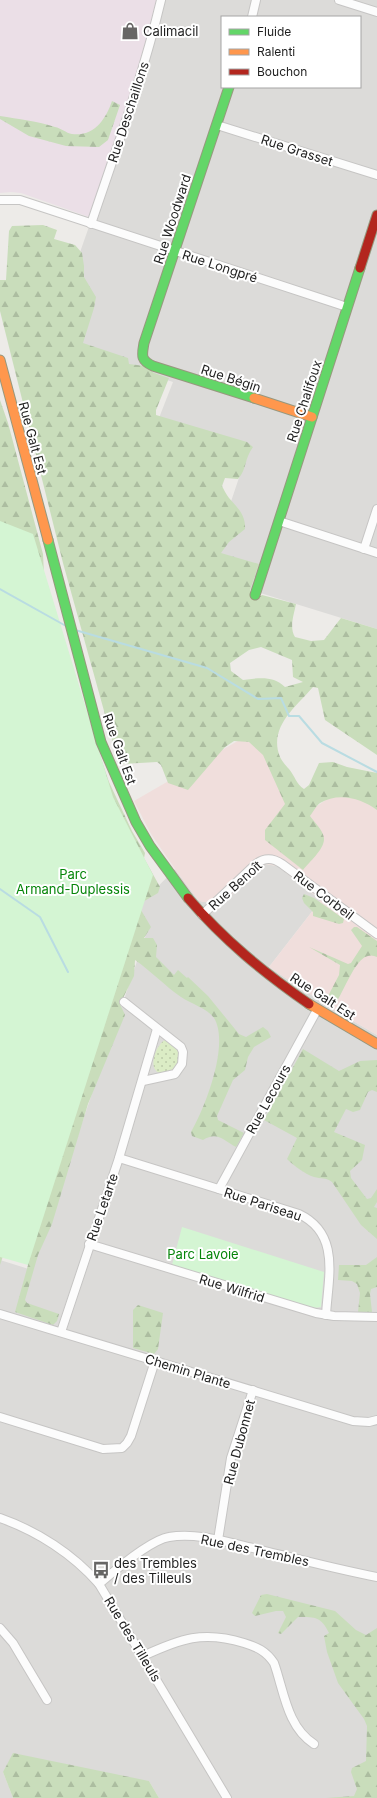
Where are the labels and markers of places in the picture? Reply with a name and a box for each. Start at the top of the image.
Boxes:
shop icon: Calimacil [120,21,140,41]
place label: Calimacil [143,23,199,39]
place label: des Trembles / des Tilleuls [114,1555,197,1586]
bus stop icon: des Trembles / des Tilleuls [91,1560,111,1580]

